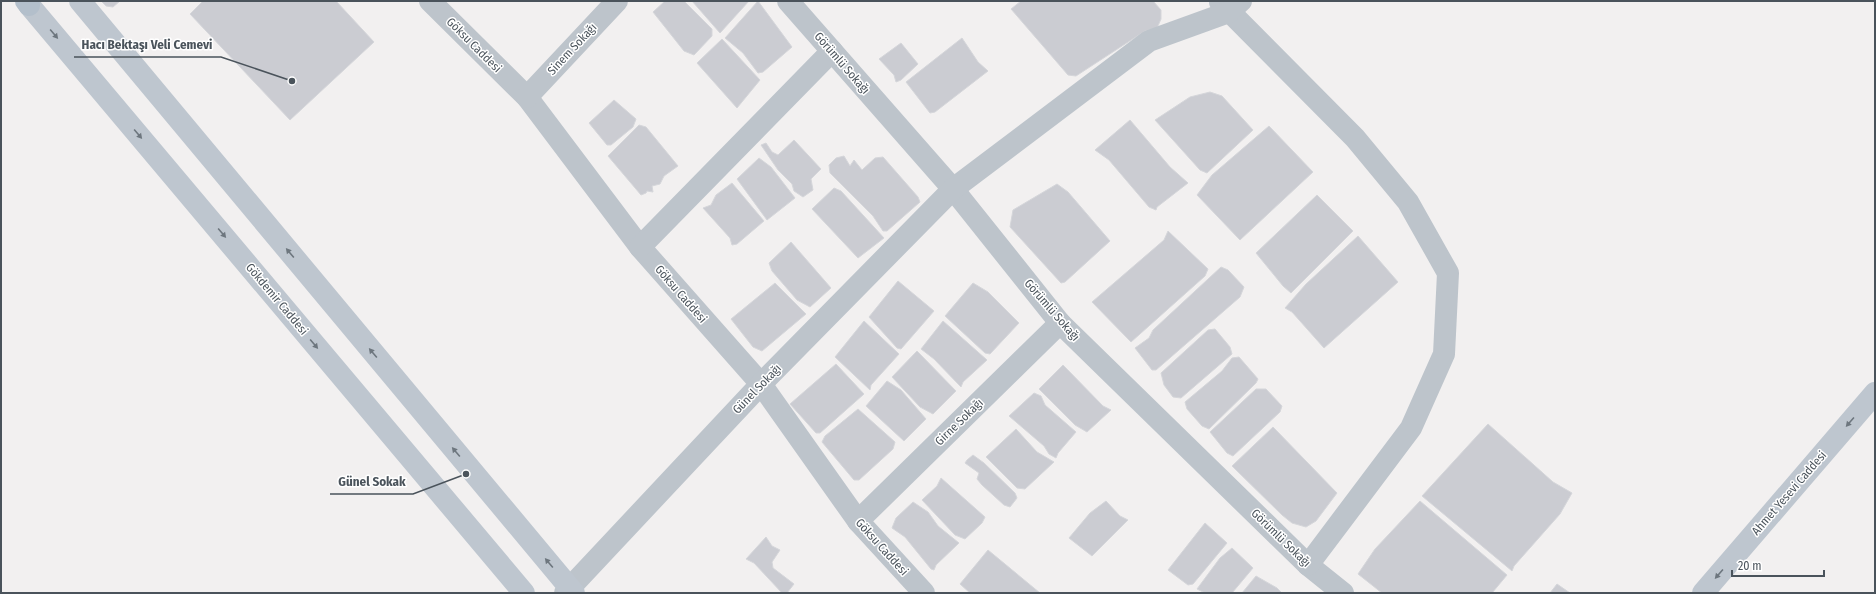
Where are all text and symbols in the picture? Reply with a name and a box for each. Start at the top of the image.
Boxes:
street label: Göksu Caddesi [444,15,504,75]
street label: Sinem Sokağı [545,20,599,78]
one-way arrow [50,29,59,40]
street label: Görümlü Sokağı [811,29,873,97]
callout: Hacı Bektaşı Veli Cemevi [74,32,221,57]
text: Hacı Bektaşı Veli Cemevi [82,37,212,53]
one-way arrow [134,129,143,139]
one-way arrow [217,228,226,239]
one-way arrow [285,247,294,258]
street label: Gökdemir Caddesi [243,260,311,338]
street label: Göksu Caddesi [652,262,710,326]
street label: Görümlü Sokağı [1021,276,1083,344]
one-way arrow [310,338,319,349]
one-way arrow [369,347,378,358]
street label: Günel Sokağı [730,361,784,417]
street label: Girne Sokağı [932,396,986,448]
one-way arrow [1845,417,1854,427]
one-way arrow [452,447,461,458]
street label: Ahmet Yesevi Caddesi [1749,448,1829,538]
callout: Günel Sokak [330,469,413,494]
text: Günel Sokak [338,474,406,489]
street label: Görümlü Sokağı [1248,506,1314,570]
street label: Göksu Caddesi [853,516,911,578]
scale bar [1732,552,1824,578]
one-way arrow [544,558,553,568]
text: 20 m [1738,559,1762,573]
one-way arrow [1715,568,1724,579]

